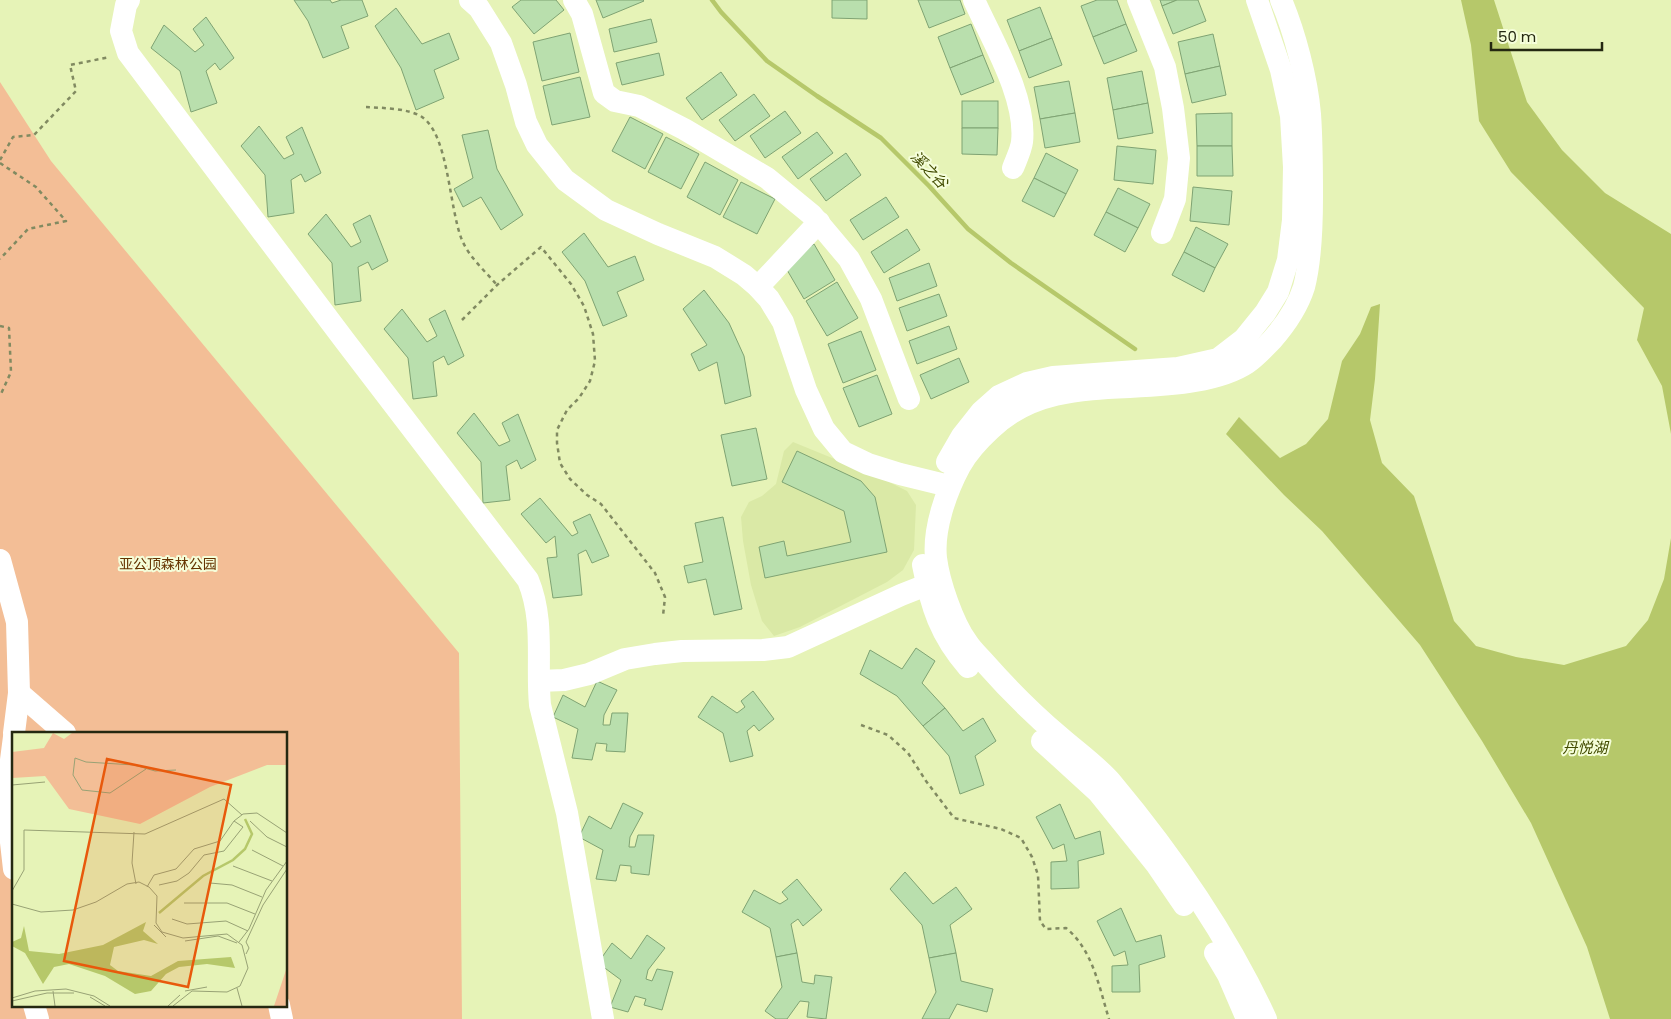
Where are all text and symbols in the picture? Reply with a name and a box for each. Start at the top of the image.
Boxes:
scale bar [1491,20,1602,52]
text: 50 m [1498,26,1536,47]
water label: 溪之谷 [906,146,954,195]
park label: 亚公顶森林公园 [119,554,217,574]
inset map [12,732,288,1006]
water label: 丹悦湖 [1562,737,1609,758]

